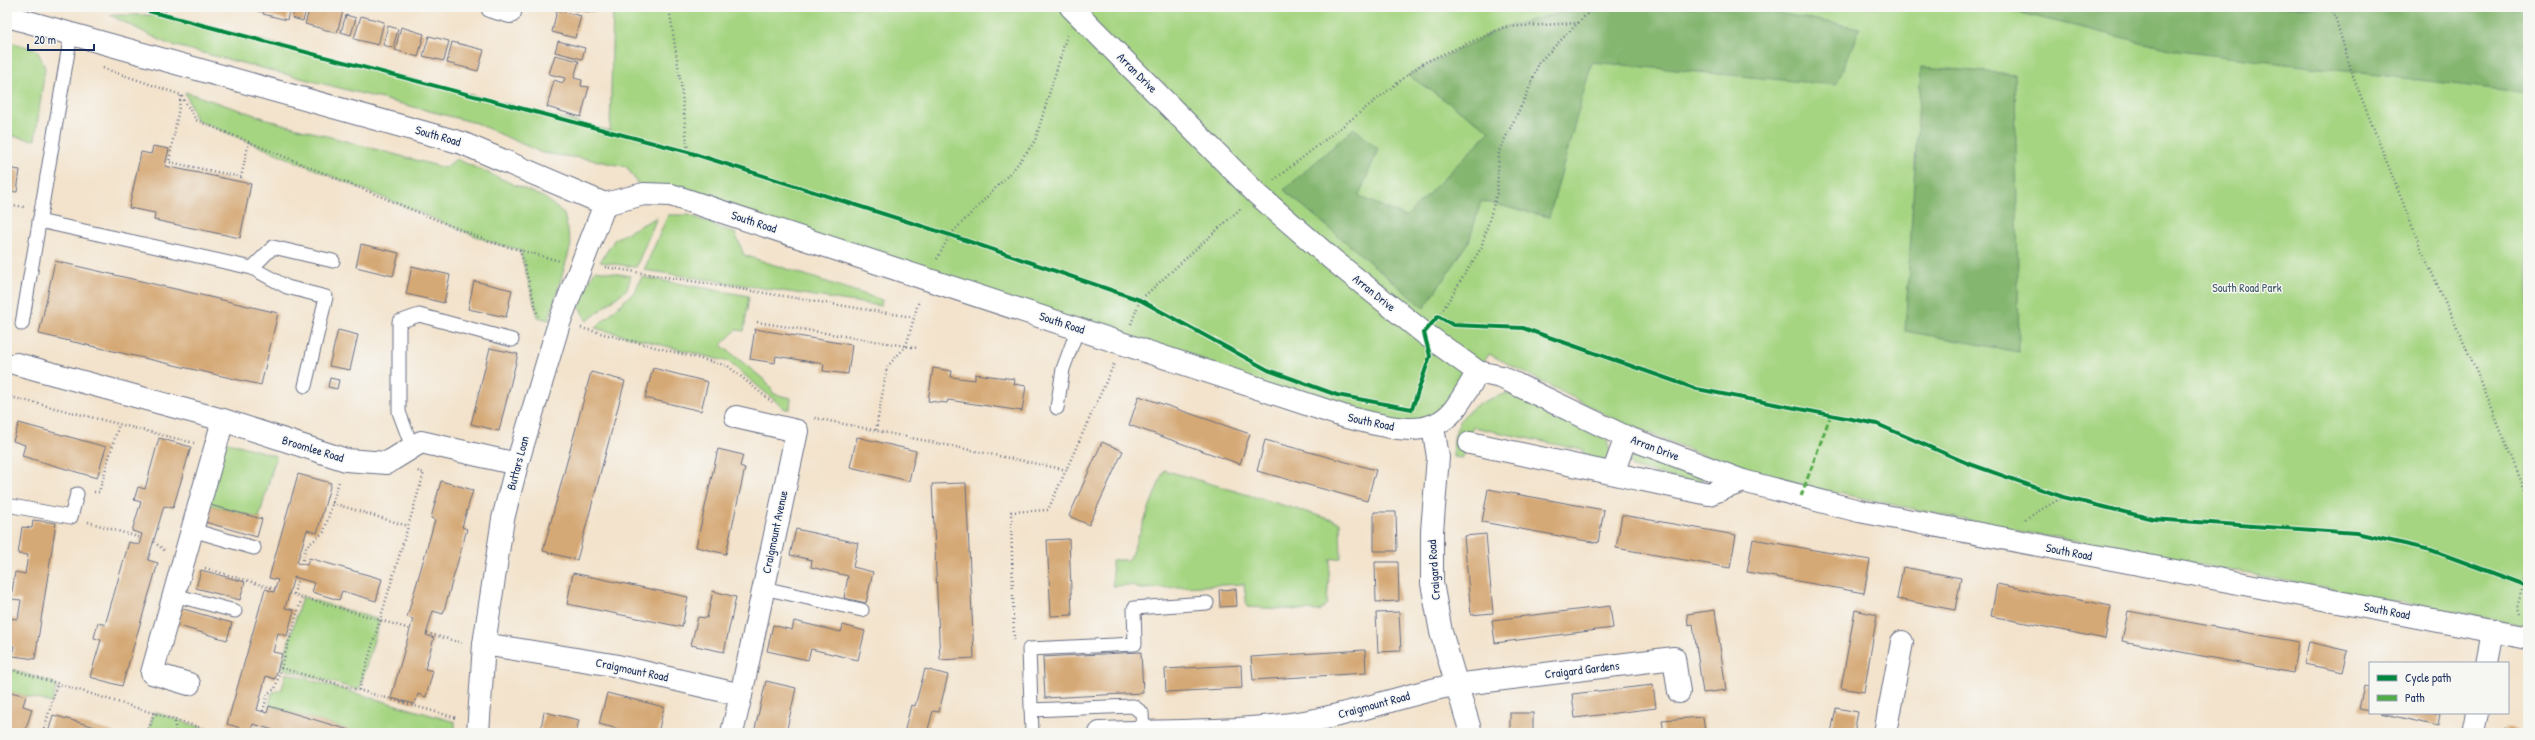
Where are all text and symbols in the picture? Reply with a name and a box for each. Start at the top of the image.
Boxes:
scale bar [28,26,94,52]
text: 20 m [34,31,56,48]
street label: Arran Drive [1113,49,1161,97]
street label: South Road [413,121,463,150]
street label: South Road [729,206,779,237]
street label: Arran Drive [1349,270,1399,315]
park label: South Road Park [2212,279,2282,296]
street label: South Road [1037,307,1087,338]
street label: South Road [1346,408,1396,435]
street label: Broomlee Road [280,431,346,466]
street label: Arran Drive [1629,431,1682,465]
street label: Buttars Loan [502,434,533,492]
street label: Craigmount Avenue [757,489,792,575]
street label: Craigard Road [1423,539,1444,601]
street label: South Road [2045,539,2094,564]
street label: South Road [2363,598,2412,623]
street label: Craigmount Road [594,654,670,686]
street label: Craigard Gardens [1544,656,1621,683]
legend [2369,662,2509,714]
text: Cycle path [2405,669,2451,686]
street label: Craigmount Road [1336,687,1412,722]
text: Path [2405,689,2425,706]

